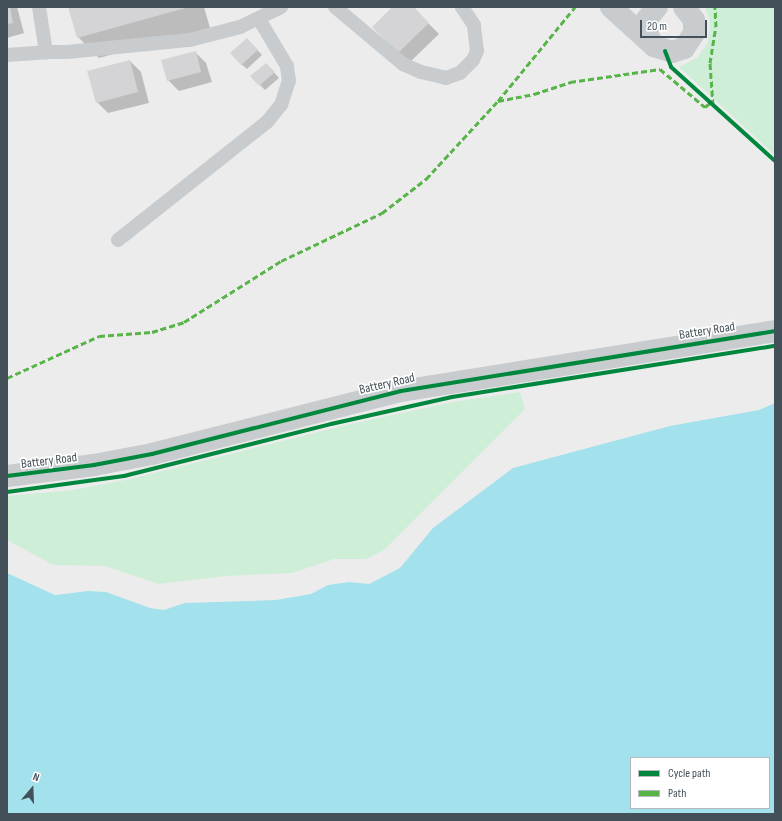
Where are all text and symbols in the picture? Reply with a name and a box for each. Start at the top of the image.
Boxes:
scale bar [642,12,709,38]
text: 20 m [647,19,667,34]
street label: Battery Road [678,319,736,343]
street label: Battery Road [358,370,416,398]
street label: Battery Road [20,450,78,472]
legend [630,757,770,809]
text: Cycle path [668,766,710,781]
north arrow [12,769,52,809]
text: N [31,770,41,784]
text: Path [668,786,686,801]

